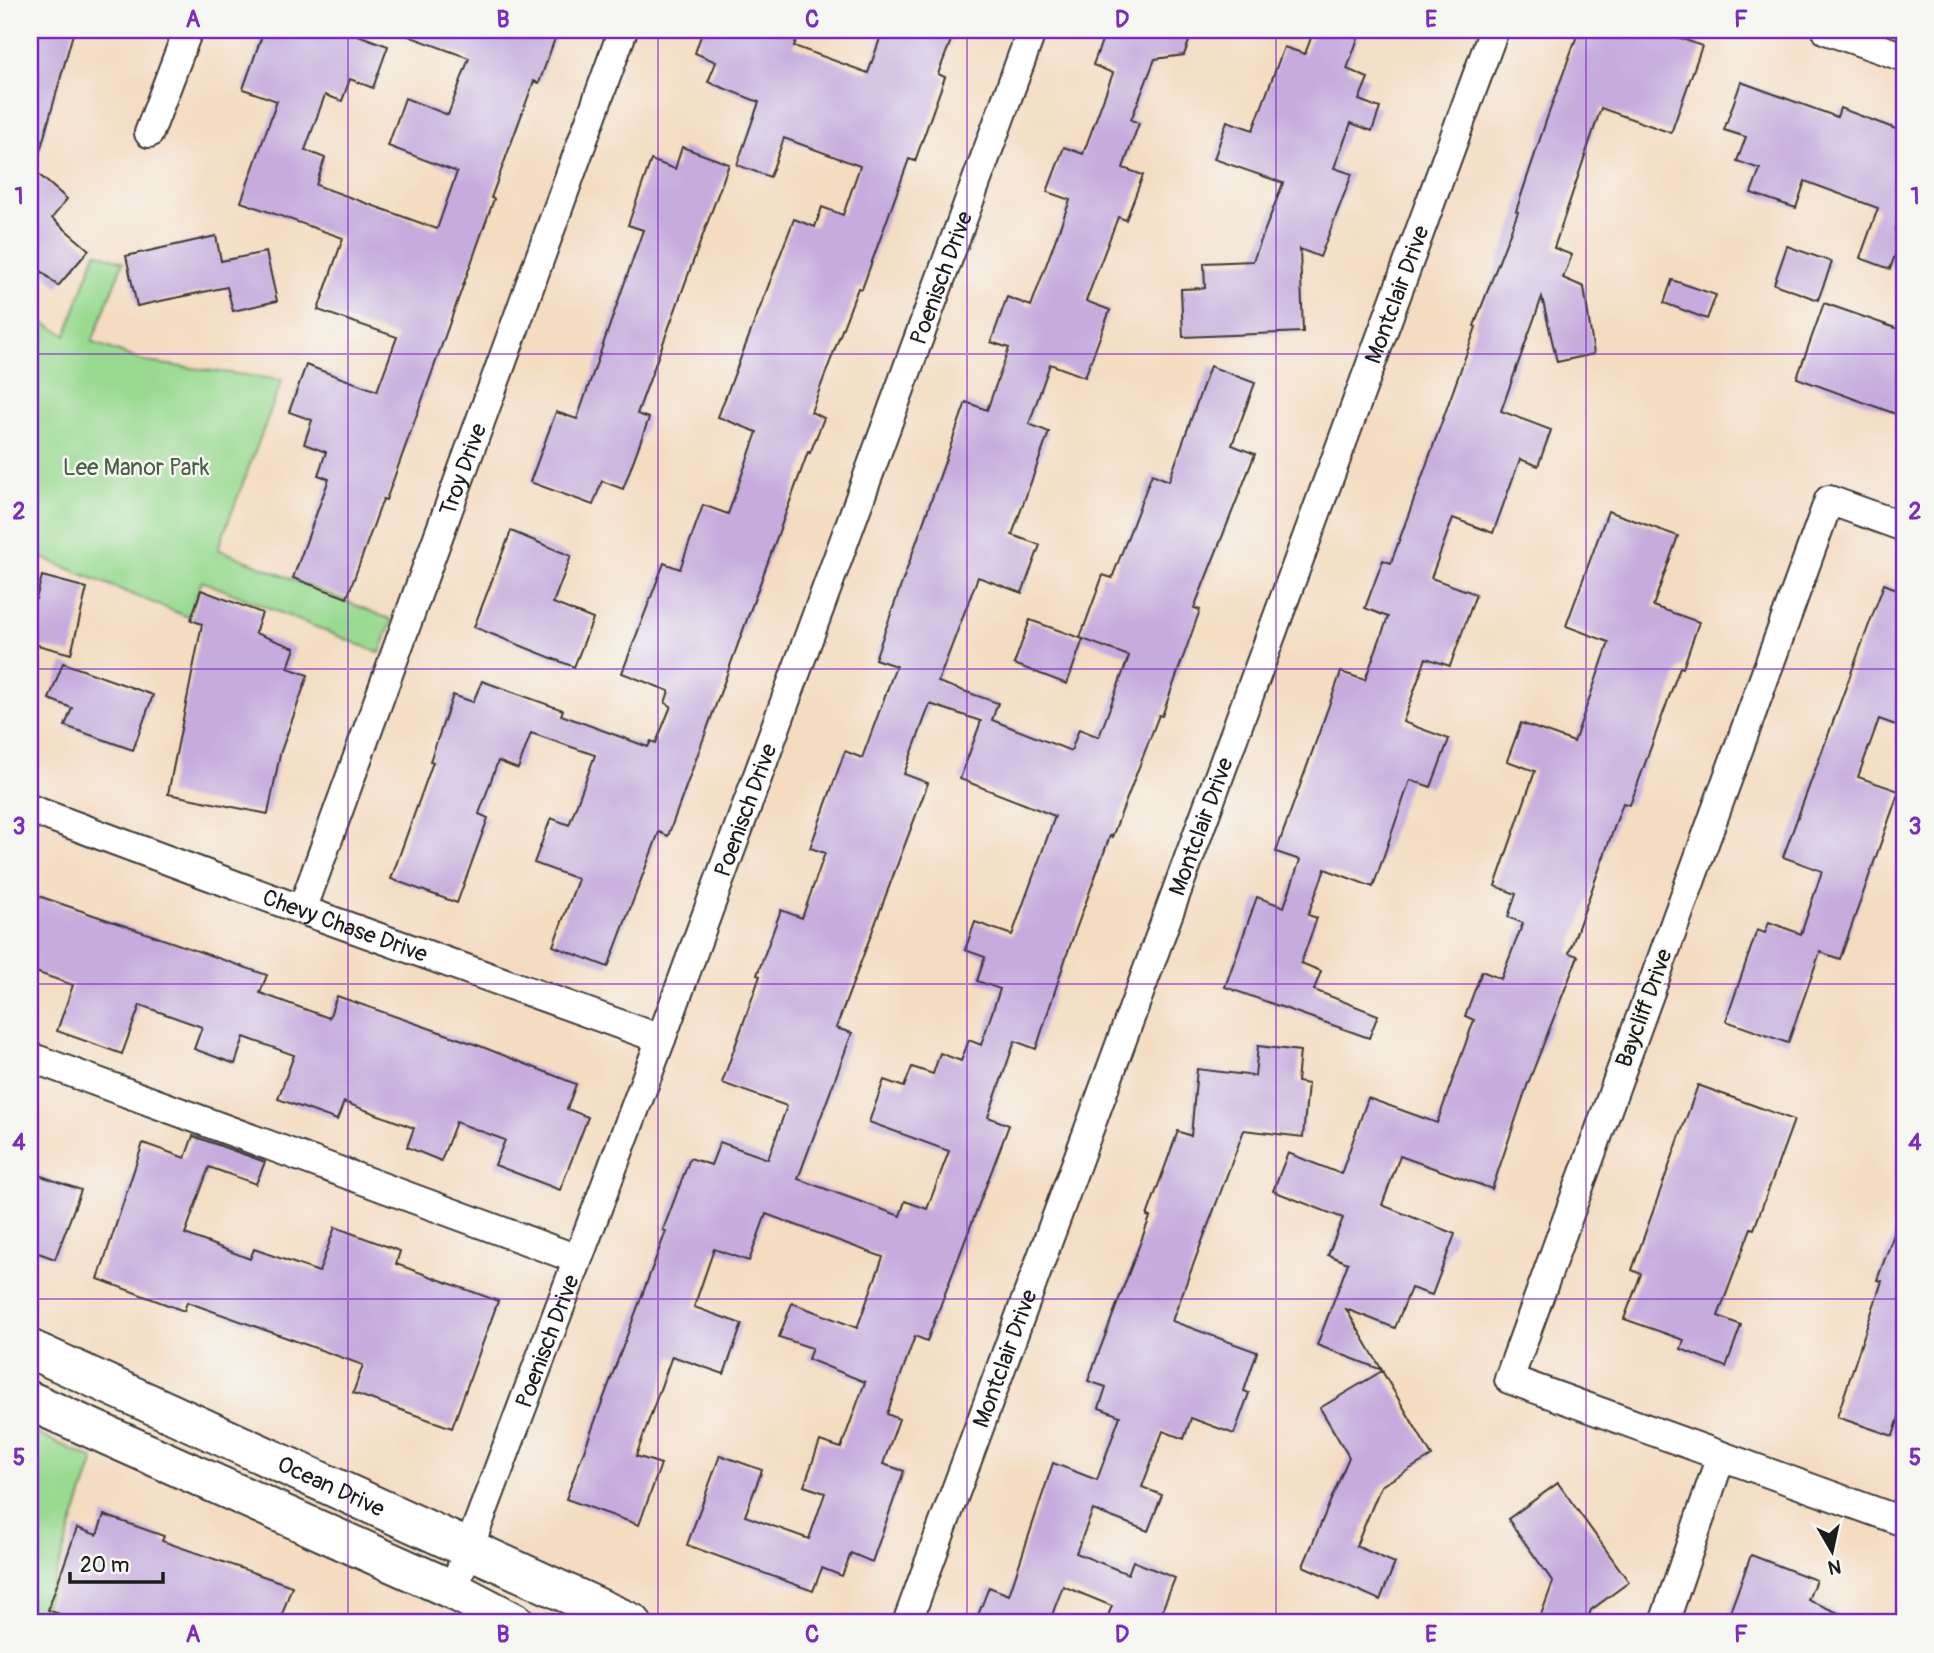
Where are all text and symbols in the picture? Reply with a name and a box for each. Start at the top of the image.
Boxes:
text: A [186,5,201,34]
text: B [496,5,510,34]
text: C [805,5,819,34]
text: D [1115,5,1129,34]
text: E [1425,5,1437,34]
text: F [1734,5,1748,34]
text: 1 [15,182,24,211]
text: 1 [1911,182,1920,211]
street label: Poenisch Drive [903,206,979,348]
street label: Montclair Drive [1358,221,1436,367]
street label: Troy Drive [433,419,493,520]
park label: Lee Manor Park [63,453,210,482]
text: 2 [13,497,26,526]
text: 2 [1909,497,1922,526]
street label: Poenisch Drive [707,739,783,881]
street label: Montclair Drive [1162,753,1239,899]
text: 3 [13,812,25,841]
text: 3 [1909,812,1921,841]
street label: Chevy Chase Drive [259,882,432,969]
street label: Baycliff Drive [1609,944,1679,1071]
text: 4 [12,1128,26,1157]
text: 4 [1908,1128,1922,1157]
street label: Poenisch Drive [509,1270,585,1412]
street label: Montclair Drive [966,1285,1043,1431]
text: 5 [13,1443,25,1472]
text: 5 [1909,1443,1921,1472]
street label: Ocean Drive [273,1449,390,1523]
north arrow [1798,1516,1868,1586]
scale bar [70,1541,163,1585]
text: 20 m [80,1552,129,1579]
text: N [1826,1554,1843,1580]
text: A [186,1620,201,1649]
text: B [496,1620,510,1649]
text: C [805,1620,819,1649]
text: D [1115,1620,1129,1649]
text: E [1425,1620,1437,1649]
text: F [1734,1620,1748,1649]

